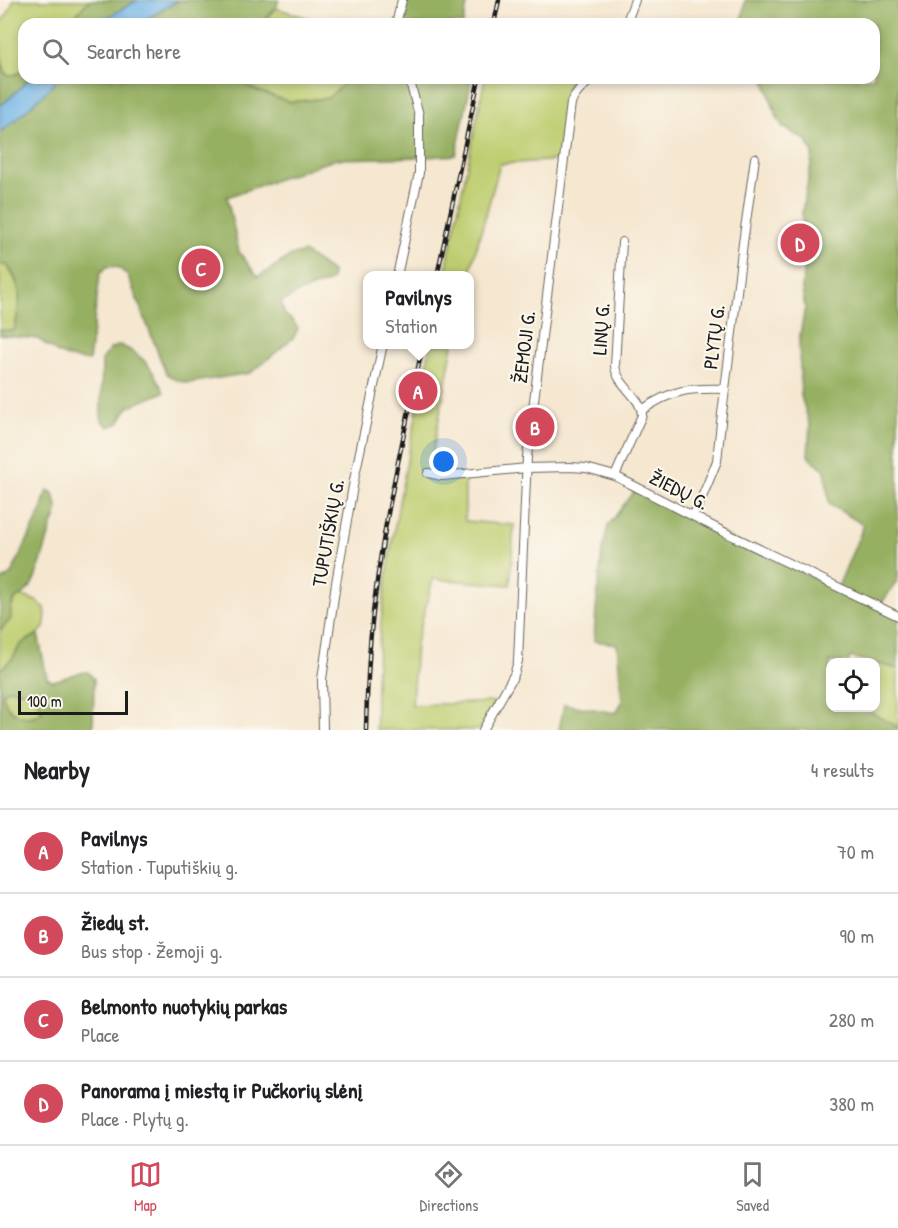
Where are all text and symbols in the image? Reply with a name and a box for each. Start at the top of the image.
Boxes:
search box [18,18,880,84]
icon: search [39,35,72,68]
text: Search here [87,36,181,66]
pin: D [780,220,820,266]
pin: C [182,246,220,290]
popup [363,271,474,349]
text: Pavilnys [385,282,452,312]
street label: LINŲ G. [585,302,616,356]
street label: PLYTŲ G. [696,303,731,371]
street label: ŽEMOJI G. [506,309,541,385]
text: Station [385,312,438,339]
pin: A [398,368,438,414]
pin: B [516,404,554,450]
your location [429,447,458,476]
street label: ŽIEDŲ G. [645,463,713,516]
street label: TUPUTIŠKIŲ G. [305,477,350,589]
map controls [826,658,880,712]
button: locate [826,658,880,712]
scale bar [18,688,128,716]
text: 100 m [27,690,62,712]
text: Nearby [24,752,90,787]
text: 4 results [811,756,874,783]
text: Pavilnys [81,823,148,853]
text: A [39,838,48,865]
text: 70 m [837,838,874,865]
text: Station · Tuputiškių g. [81,853,238,880]
text: Žiedų st. [81,907,149,937]
text: B [38,922,49,949]
text: 90 m [840,922,874,949]
text: Bus stop · Žemoji g. [81,937,223,964]
text: Belmonto nuotykių parkas [81,991,287,1021]
text: C [38,1006,49,1033]
text: 280 m [829,1006,874,1033]
text: Place [81,1021,120,1048]
text: Panorama į miestą ir Pučkorių slėnį [81,1075,363,1105]
text: D [39,1090,48,1117]
text: 380 m [829,1090,874,1117]
text: Place · Plytų g. [81,1105,189,1132]
tab: Map [129,1158,162,1216]
tab: Directions [420,1158,478,1216]
tab: Saved [736,1158,769,1216]

